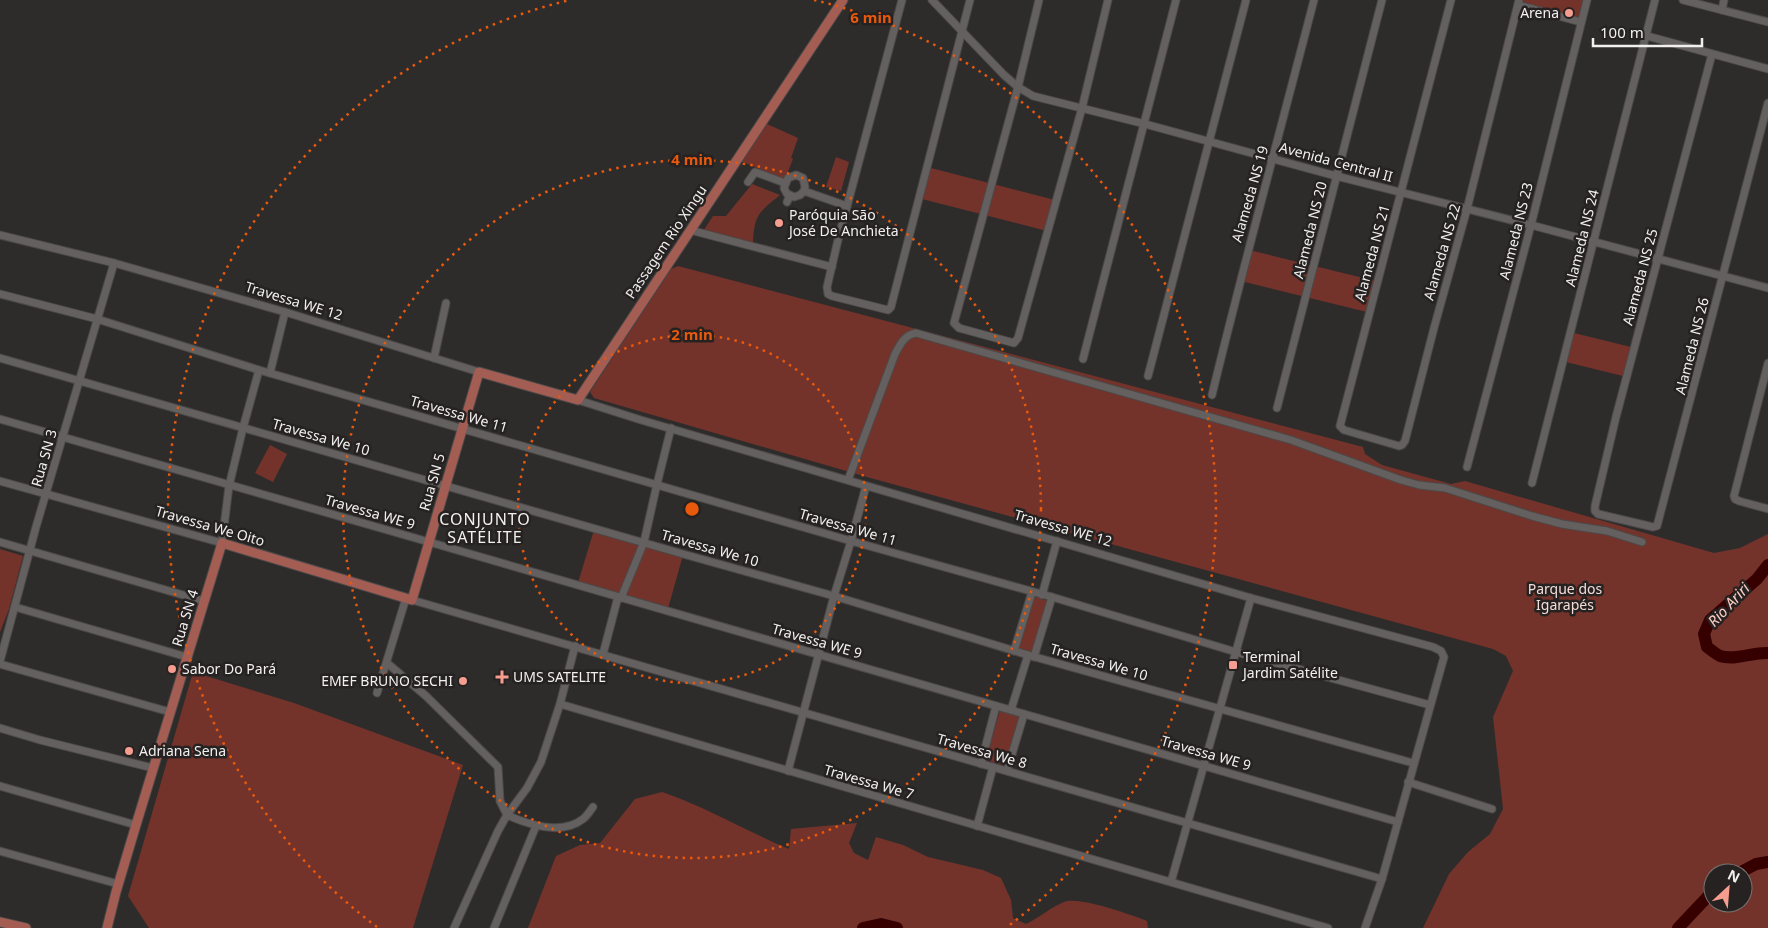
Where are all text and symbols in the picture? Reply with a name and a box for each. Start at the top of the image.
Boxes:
place label: Arena [1520,3,1559,22]
text: 6 min [850,7,892,27]
marker: Arena [1563,7,1575,19]
scale bar [1593,15,1702,47]
text: 100 m [1600,22,1644,42]
street label: Avenida Central II [1277,137,1395,186]
street label: Alameda NS 19 [1227,143,1272,244]
text: 4 min [671,149,713,169]
street label: Alameda NS 20 [1288,179,1331,280]
street label: Alameda NS 23 [1494,180,1537,281]
street label: Passagem Rio Xingu [621,181,711,302]
street label: Alameda NS 24 [1560,187,1603,288]
street label: Alameda NS 22 [1419,201,1464,302]
street label: Alameda NS 21 [1349,202,1394,303]
place label: Paróquia São José De Anchieta [787,205,899,240]
marker: Paróquia São José De Anchieta [773,217,785,229]
street label: Alameda NS 25 [1617,226,1662,327]
street label: Travessa WE 12 [243,277,345,324]
street label: Alameda NS 26 [1670,295,1713,396]
text: 2 min [671,324,713,344]
street label: Travessa We 11 [408,391,510,437]
street label: Travessa We 10 [270,414,372,460]
street label: Rua SN 3 [26,427,61,489]
street label: Rua SN 5 [414,451,449,513]
street label: Travessa WE 9 [323,490,417,533]
centre of rings [683,500,701,518]
street label: Travessa We Oito [153,501,267,550]
street label: Travessa We 11 [797,504,899,550]
street label: Travessa WE 12 [1012,504,1114,551]
district label: CONJUNTO SATÉLITE [439,508,531,548]
street label: Travessa We 10 [659,525,761,571]
water label: Rio Ariri [1703,577,1754,630]
park label: Parque dos Igarapés [1528,579,1602,614]
street label: Rua SN 4 [167,587,202,649]
street label: Travessa WE 9 [770,619,864,662]
street label: Travessa We 10 [1048,639,1150,685]
place label: Terminal Jardim Satélite [1241,647,1338,682]
place label: Sabor Do Pará [182,659,276,678]
marker: Terminal Jardim Satélite [1227,659,1239,671]
marker: Sabor Do Pará [166,663,178,675]
place label: UMS SATELITE [513,667,606,686]
marker: UMS SATELITE [495,670,509,684]
place label: EMEF BRUNO SECHI [321,671,453,690]
marker: EMEF BRUNO SECHI [457,675,469,687]
street label: Travessa We 8 [935,729,1029,772]
street label: Travessa WE 9 [1159,731,1253,774]
place label: Adriana Sena [139,741,226,760]
marker: Adriana Sena [123,745,135,757]
street label: Travessa We 7 [822,760,916,803]
north arrow [1703,863,1753,913]
text: N [1725,865,1743,887]

